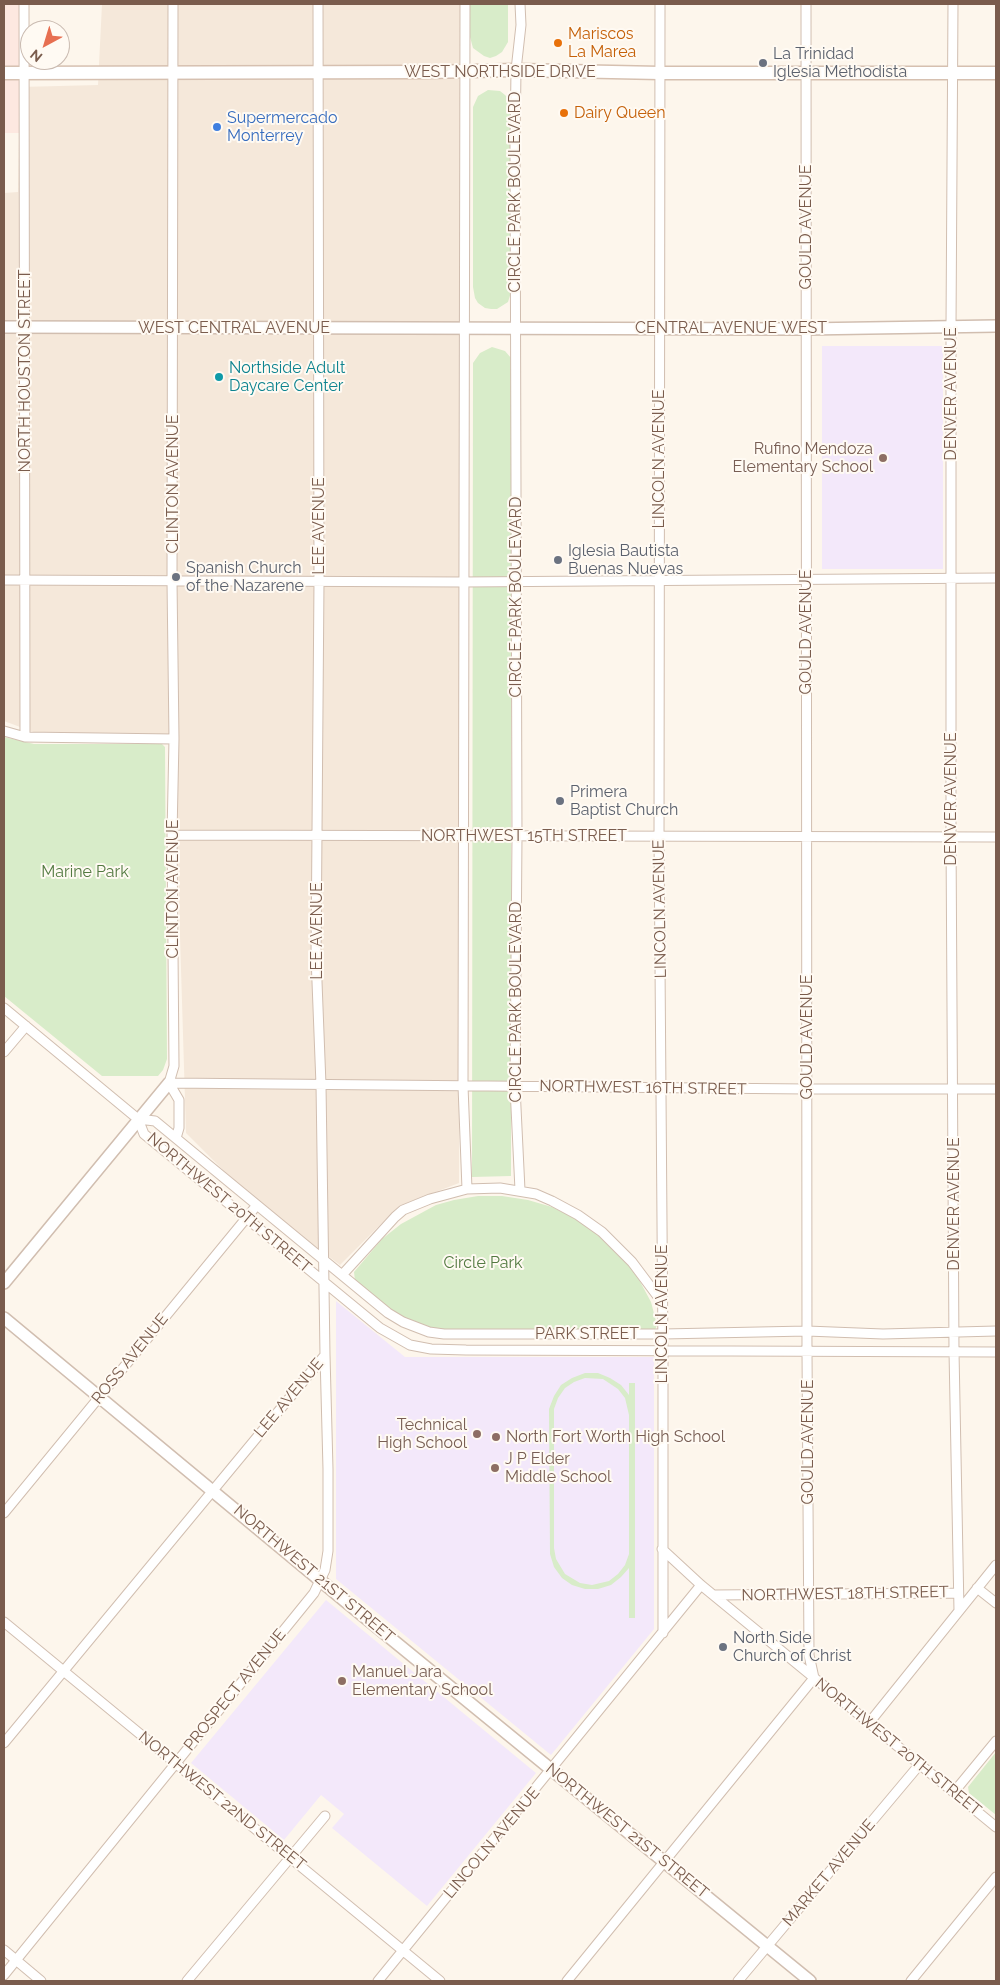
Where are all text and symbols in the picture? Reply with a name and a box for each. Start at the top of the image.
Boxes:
north arrow [20,20,70,70]
place label: Mariscos La Marea [568,24,636,62]
marker: Mariscos La Marea [552,37,564,49]
place label: La Trinidad Iglesia Methodista [773,44,907,82]
text: N [27,46,45,65]
marker: La Trinidad Iglesia Methodista [757,57,769,69]
street label: WEST NORTHSIDE DRIVE [404,62,596,82]
street label: CIRCLE PARK BOULEVARD [505,92,525,292]
place label: Dairy Queen [574,103,666,123]
marker: Dairy Queen [558,107,570,119]
place label: Supermercado Monterrey [227,108,338,146]
marker: Supermercado Monterrey [211,121,223,133]
street label: GOULD AVENUE [796,164,816,290]
street label: NORTH HOUSTON STREET [15,270,35,472]
street label: WEST CENTRAL AVENUE [138,318,330,338]
street label: CENTRAL AVENUE WEST [635,318,827,338]
street label: DENVER AVENUE [941,327,961,461]
place label: Northside Adult Daycare Center [229,358,345,396]
marker: Northside Adult Daycare Center [213,371,225,383]
street label: LINCOLN AVENUE [649,390,669,528]
street label: CLINTON AVENUE [163,414,183,554]
place label: Rufino Mendoza Elementary School [733,439,873,477]
marker: Rufino Mendoza Elementary School [877,452,889,464]
street label: LEE AVENUE [309,477,329,575]
street label: CIRCLE PARK BOULEVARD [506,497,526,697]
place label: Iglesia Bautista Buenas Nuevas [568,541,683,579]
marker: Iglesia Bautista Buenas Nuevas [552,554,564,566]
place label: Spanish Church of the Nazarene [186,558,304,596]
street label: GOULD AVENUE [796,569,816,695]
marker: Spanish Church of the Nazarene [170,571,182,583]
street label: DENVER AVENUE [941,732,961,866]
place label: Primera Baptist Church [570,782,678,820]
marker: Primera Baptist Church [554,795,566,807]
street label: CLINTON AVENUE [163,819,183,959]
street label: NORTHWEST 15TH STREET [421,826,627,846]
street label: LINCOLN AVENUE [649,839,671,979]
park label: Marine Park [41,862,129,882]
street label: LEE AVENUE [307,882,327,980]
street label: CIRCLE PARK BOULEVARD [506,902,526,1102]
street label: GOULD AVENUE [797,974,817,1100]
street label: NORTHWEST 16TH STREET [539,1077,747,1099]
street label: NORTHWEST 20TH STREET [143,1129,315,1277]
street label: DENVER AVENUE [944,1137,964,1271]
street label: LINCOLN AVENUE [652,1245,672,1383]
park label: Circle Park [443,1253,523,1273]
street label: ROSS AVENUE [88,1310,172,1408]
street label: PARK STREET [535,1324,639,1344]
street label: LEE AVENUE [250,1354,328,1442]
street label: GOULD AVENUE [798,1379,818,1505]
place label: Technical High School [377,1415,467,1453]
place label: North Fort Worth High School [506,1427,725,1447]
marker: Technical High School [471,1428,483,1440]
marker: North Fort Worth High School [490,1431,502,1443]
place label: J P Elder Middle School [505,1449,611,1487]
marker: J P Elder Middle School [489,1462,501,1474]
street label: NORTHWEST 21ST STREET [230,1501,398,1647]
street label: NORTHWEST 18TH STREET [741,1583,949,1605]
street label: PROSPECT AVENUE [180,1625,290,1755]
place label: North Side Church of Christ [733,1628,852,1666]
marker: North Side Church of Christ [717,1641,729,1653]
place label: Manuel Jara Elementary School [352,1662,492,1700]
street label: NORTHWEST 20TH STREET [811,1674,985,1820]
marker: Manuel Jara Elementary School [336,1675,348,1687]
street label: NORTHWEST 22ND STREET [134,1727,310,1875]
street label: NORTHWEST 21ST STREET [542,1759,712,1903]
street label: LINCOLN AVENUE [440,1784,544,1902]
street label: MARKET AVENUE [779,1816,879,1930]

